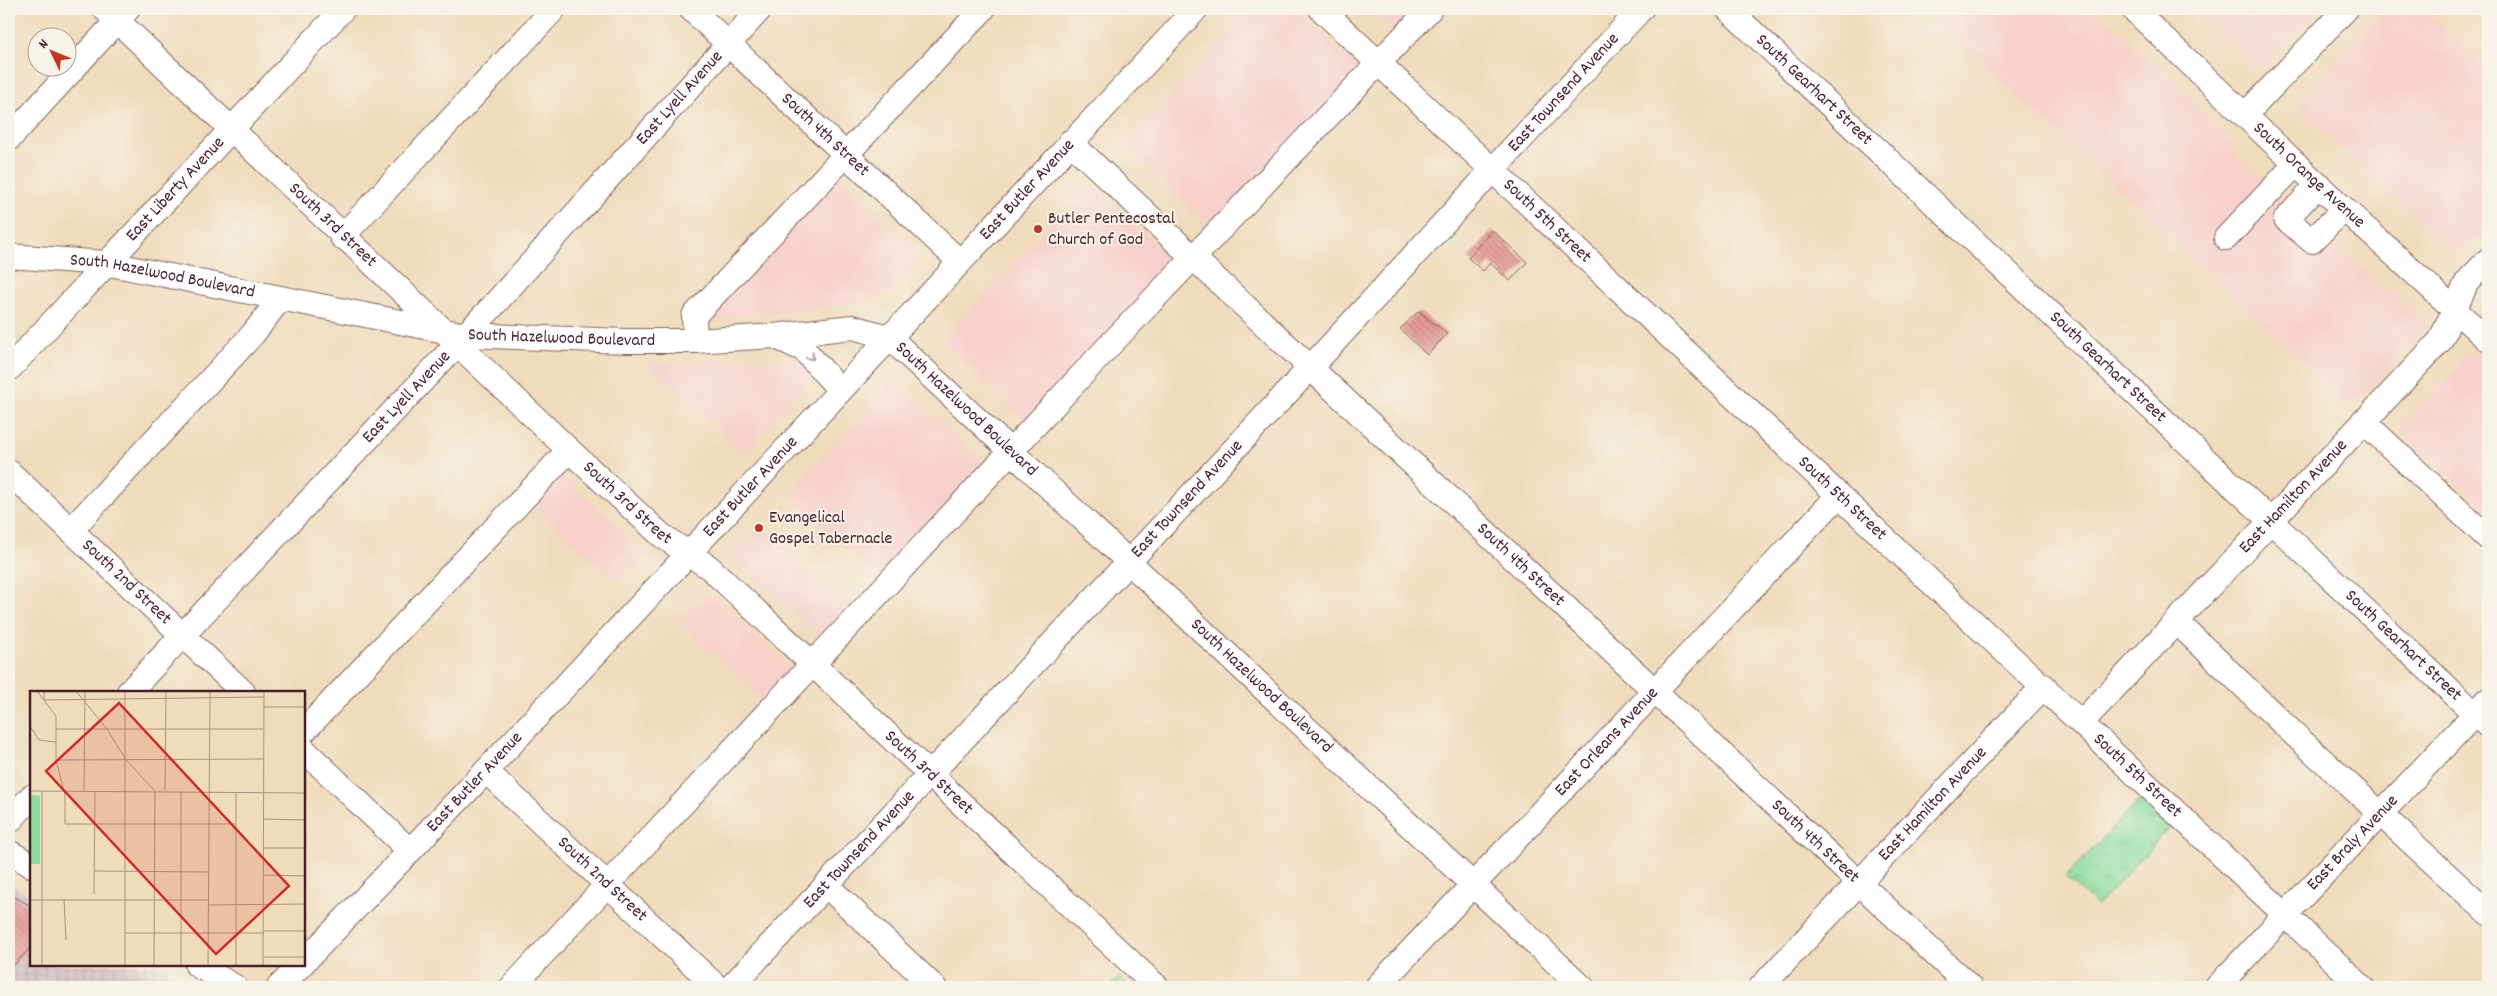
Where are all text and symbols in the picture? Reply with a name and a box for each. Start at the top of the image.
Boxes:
north arrow [28,28,78,78]
street label: East Townsend Avenue [1502,28,1625,158]
street label: South Gearhart Street [1750,28,1878,152]
text: N [34,35,54,54]
street label: East Lyell Avenue [631,45,729,151]
street label: South 4th Street [775,87,875,183]
street label: South Orange Avenue [2247,116,2370,234]
street label: East Liberty Avenue [120,131,231,248]
street label: East Butler Avenue [974,134,1081,246]
street label: South 5th Street [1497,173,1597,270]
street label: South 3rd Street [283,177,383,274]
place label: Butler Pentecostal Church of God [1048,207,1176,253]
marker: Butler Pentecostal Church of God [1032,223,1044,235]
street label: South Hazelwood Boulevard [69,248,257,305]
street label: South Gearhart Street [2044,306,2172,429]
street label: South Hazelwood Boulevard [467,323,655,354]
street label: South Hazelwood Boulevard [889,336,1043,482]
street label: East Lyell Avenue [357,345,457,449]
one-way arrow [805,352,814,361]
street label: East Butler Avenue [697,431,804,543]
street label: East Townsend Avenue [1126,434,1249,564]
street label: East Hamilton Avenue [2233,434,2354,560]
street label: South 5th Street [1792,450,1892,547]
street label: South 3rd Street [577,456,677,551]
place label: Evangelical Gospel Tabernacle [769,506,893,552]
street label: South 4th Street [1471,517,1571,613]
marker: Evangelical Gospel Tabernacle [753,522,765,534]
street label: South 2nd Street [76,534,177,631]
street label: South Gearhart Street [2339,584,2467,708]
street label: South Hazelwood Boulevard [1184,613,1338,759]
street label: East Orleans Avenue [1549,682,1665,802]
inset map [30,691,305,966]
street label: South 3rd Street [878,725,979,821]
street label: East Butler Avenue [421,726,529,838]
street label: South 5th Street [2087,728,2188,824]
street label: East Hamilton Avenue [1873,741,1993,867]
street label: East Townsend Avenue [798,785,921,915]
street label: East Braly Avenue [2301,789,2405,897]
street label: South 4th Street [1765,794,1865,890]
street label: South 2nd Street [551,831,653,928]

